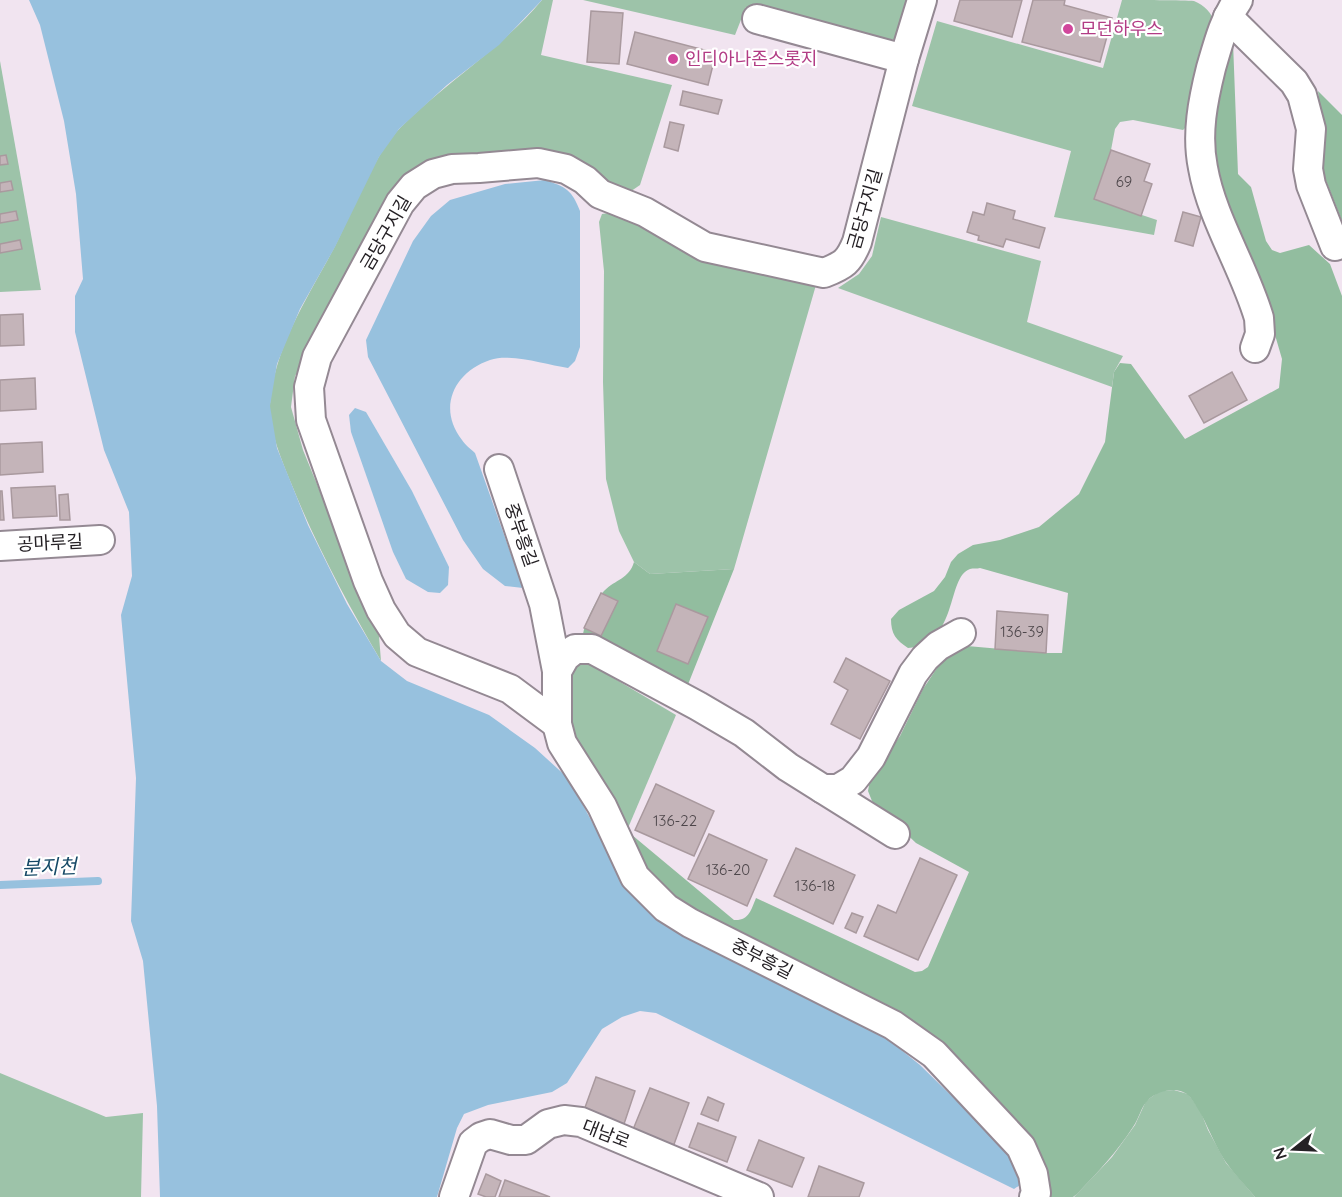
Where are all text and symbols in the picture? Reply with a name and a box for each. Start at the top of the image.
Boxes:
place label: 모던하우스 [1080,17,1163,40]
marker: 모던하우스 [1061,22,1075,36]
place label: 인디아나존스롯지 [685,47,817,70]
marker: 인디아나존스롯지 [666,52,680,66]
street label: 금당구지길 [842,166,887,252]
house number: 69 [1116,172,1132,191]
street label: 금당구지길 [355,191,416,274]
street label: 중부흥길 [500,500,543,570]
street label: 공마루길 [16,529,84,556]
house number: 136-39 [1000,622,1044,641]
house number: 136-22 [653,811,697,830]
water label: 분지천 [21,853,80,880]
house number: 136-20 [706,860,750,879]
house number: 136-18 [795,876,835,895]
street label: 중부흥길 [727,933,797,984]
street label: 대남로 [579,1114,633,1153]
north arrow [1264,1119,1324,1179]
text: N [1268,1145,1291,1162]

